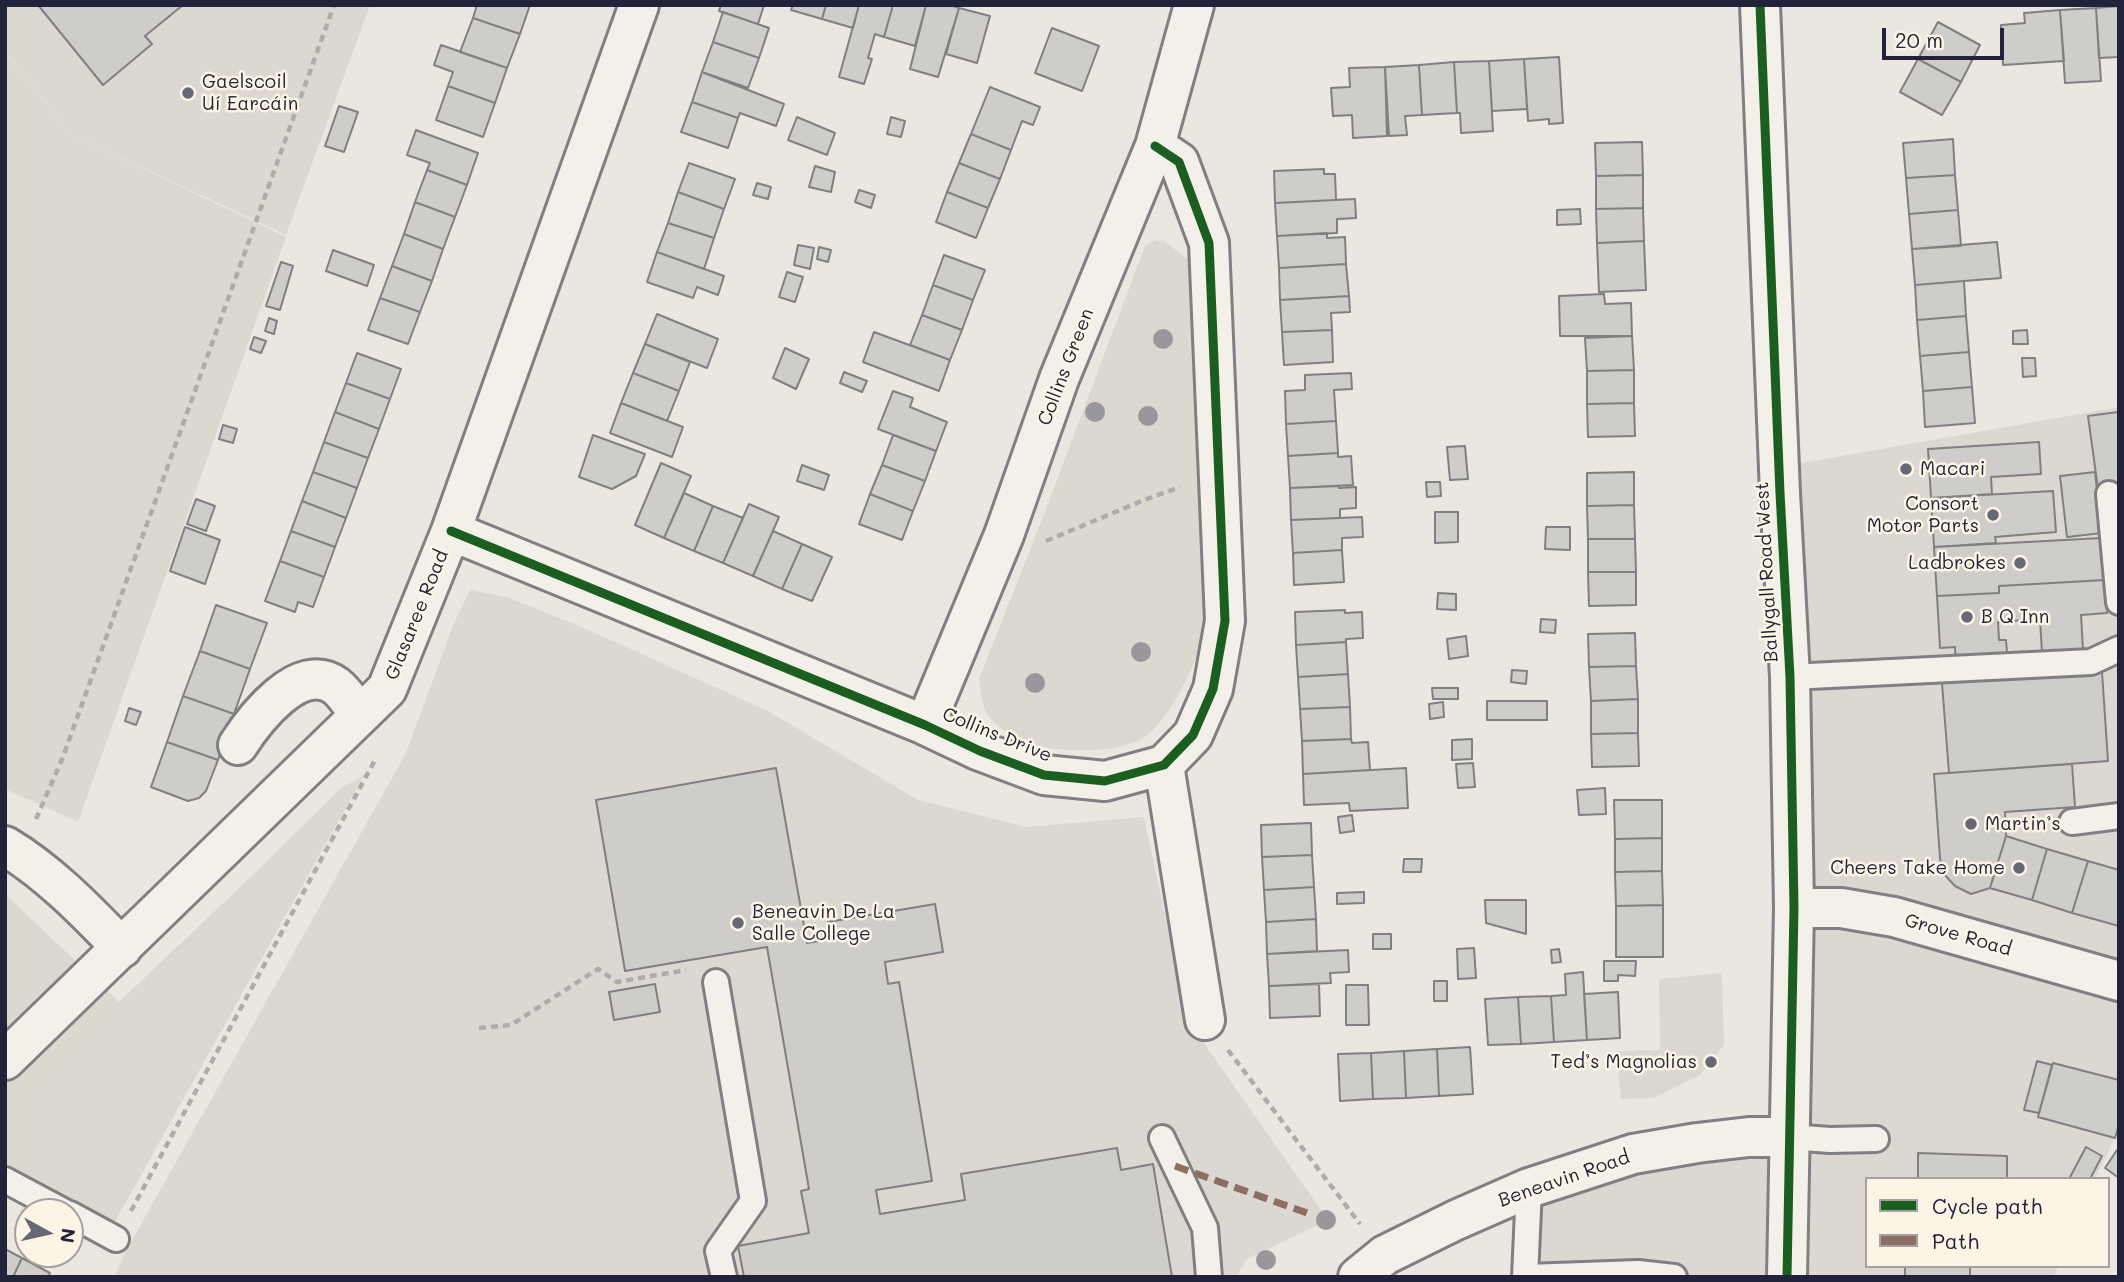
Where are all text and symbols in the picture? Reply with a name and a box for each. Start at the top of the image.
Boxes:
scale bar [1886,14,2008,58]
text: 20 m [1895,26,1943,53]
place label: Gaelscoil Uí Earcáin [202,71,298,115]
marker: Gaelscoil Uí Earcáin [180,85,196,101]
street label: Collins Green [1033,305,1099,429]
place label: Macari [1920,458,1985,480]
marker: Macari [1898,461,1914,477]
street label: Ballygall Road West [1751,481,1783,663]
place label: Consort Motor Parts [1867,493,1979,537]
marker: Consort Motor Parts [1985,507,2001,523]
street label: Glasaree Road [381,547,453,683]
place label: Ladbrokes [1908,552,2006,574]
marker: Ladbrokes [2012,555,2028,571]
place label: B Q Inn [1981,606,2049,628]
marker: B Q Inn [1959,609,1975,625]
street label: Collins Drive [939,703,1055,767]
place label: Martin’s [1985,813,2061,835]
marker: Martin’s [1963,816,1979,832]
place label: Cheers Take Home [1830,857,2005,879]
marker: Cheers Take Home [2011,860,2027,876]
place label: Beneavin De La Salle College [752,901,895,945]
street label: Grove Road [1902,909,2014,961]
marker: Beneavin De La Salle College [730,915,746,931]
place label: Ted’s Magnolias [1551,1051,1697,1073]
marker: Ted’s Magnolias [1703,1054,1719,1070]
street label: Beneavin Road [1495,1146,1633,1212]
legend [1865,1177,2110,1268]
text: Cycle path [1932,1192,2042,1219]
north arrow [14,1198,84,1268]
text: N [55,1227,82,1245]
text: Path [1932,1227,1979,1254]

